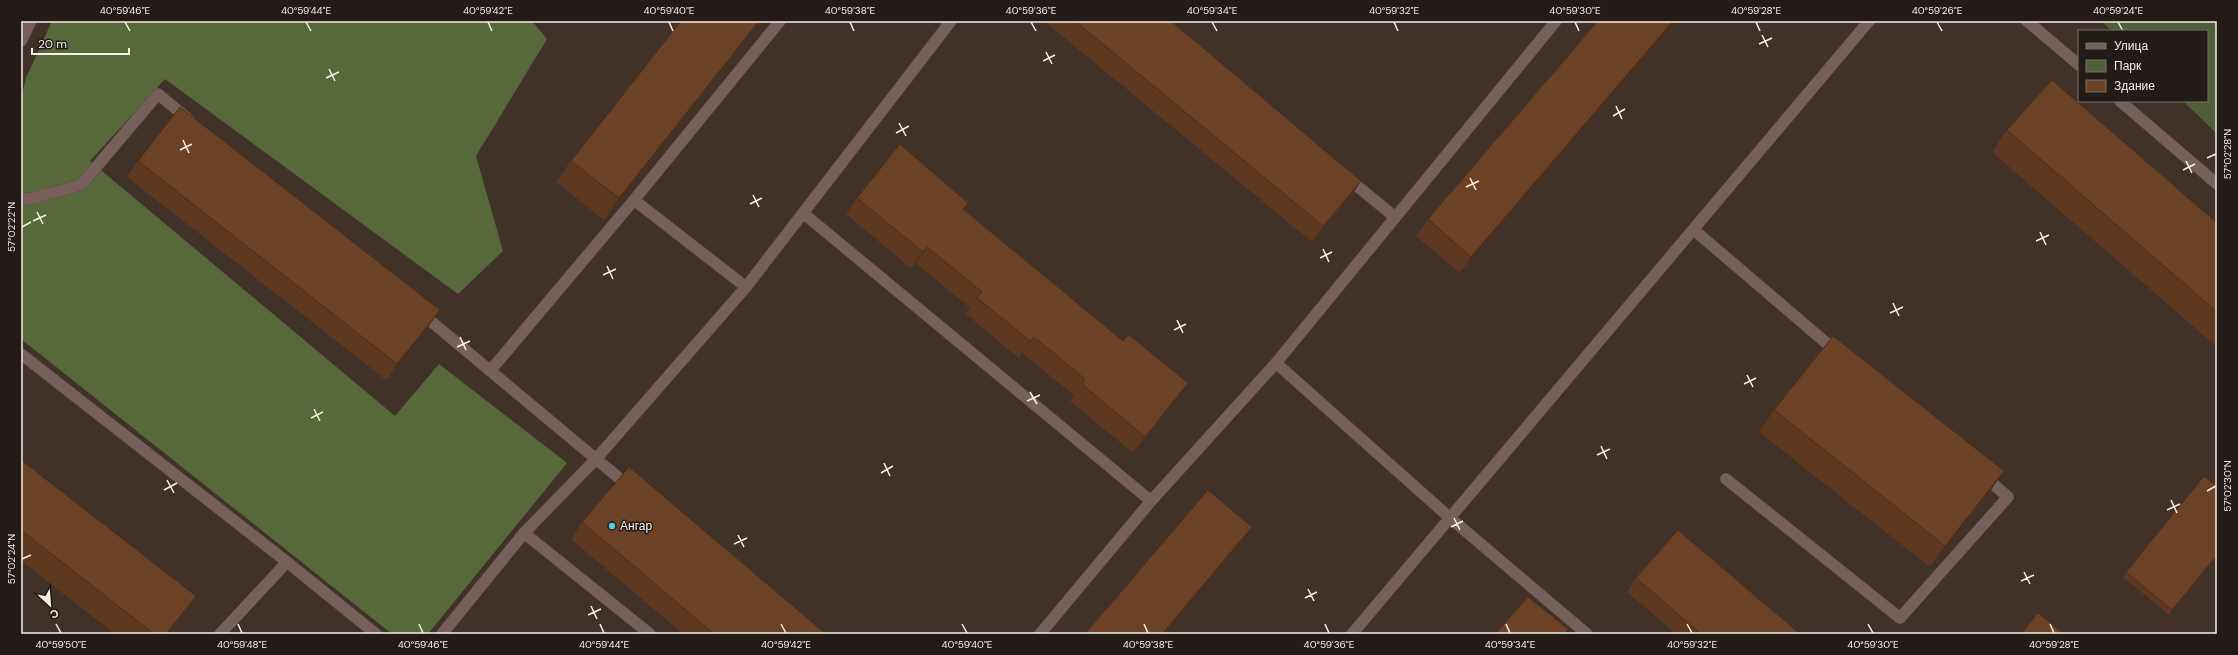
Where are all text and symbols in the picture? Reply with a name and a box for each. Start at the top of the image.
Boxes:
text: 40°59'46"E [100,4,151,17]
text: 40°59'44"E [281,4,331,17]
text: 40°59'42"E [463,4,513,17]
text: 40°59'40"E [644,4,695,17]
text: 40°59'38"E [825,4,876,17]
text: 40°59'36"E [1006,4,1057,17]
text: 40°59'34"E [1187,4,1238,17]
text: 40°59'32"E [1369,4,1419,17]
text: 40°59'30"E [1549,4,1601,17]
text: 40°59'28"E [1731,4,1781,17]
text: 40°59'26"E [1912,4,1963,17]
text: 40°59'24"E [2093,4,2143,17]
scale bar [32,30,129,56]
legend [2078,30,2208,102]
text: 20 m [38,36,67,52]
text: Улица [2114,38,2148,54]
text: Парк [2114,58,2142,74]
text: Здание [2114,78,2155,94]
text: 57°02'28"N [2221,129,2234,179]
text: 57°02'22"N [5,202,18,252]
text: 57°02'30"N [2221,460,2234,512]
place label: Ангар [620,518,652,534]
marker: Ангар [607,521,617,531]
text: 57°02'24"N [5,534,18,584]
north arrow [30,585,70,625]
text: С [48,606,61,622]
text: 40°59'50"E [35,638,87,651]
text: 40°59'48"E [217,638,267,651]
text: 40°59'46"E [398,638,449,651]
text: 40°59'44"E [579,638,629,651]
text: 40°59'42"E [761,638,811,651]
text: 40°59'40"E [942,638,993,651]
text: 40°59'38"E [1123,638,1174,651]
text: 40°59'36"E [1304,638,1355,651]
text: 40°59'34"E [1485,638,1536,651]
text: 40°59'32"E [1667,638,1717,651]
text: 40°59'30"E [1847,638,1899,651]
text: 40°59'28"E [2029,638,2079,651]

